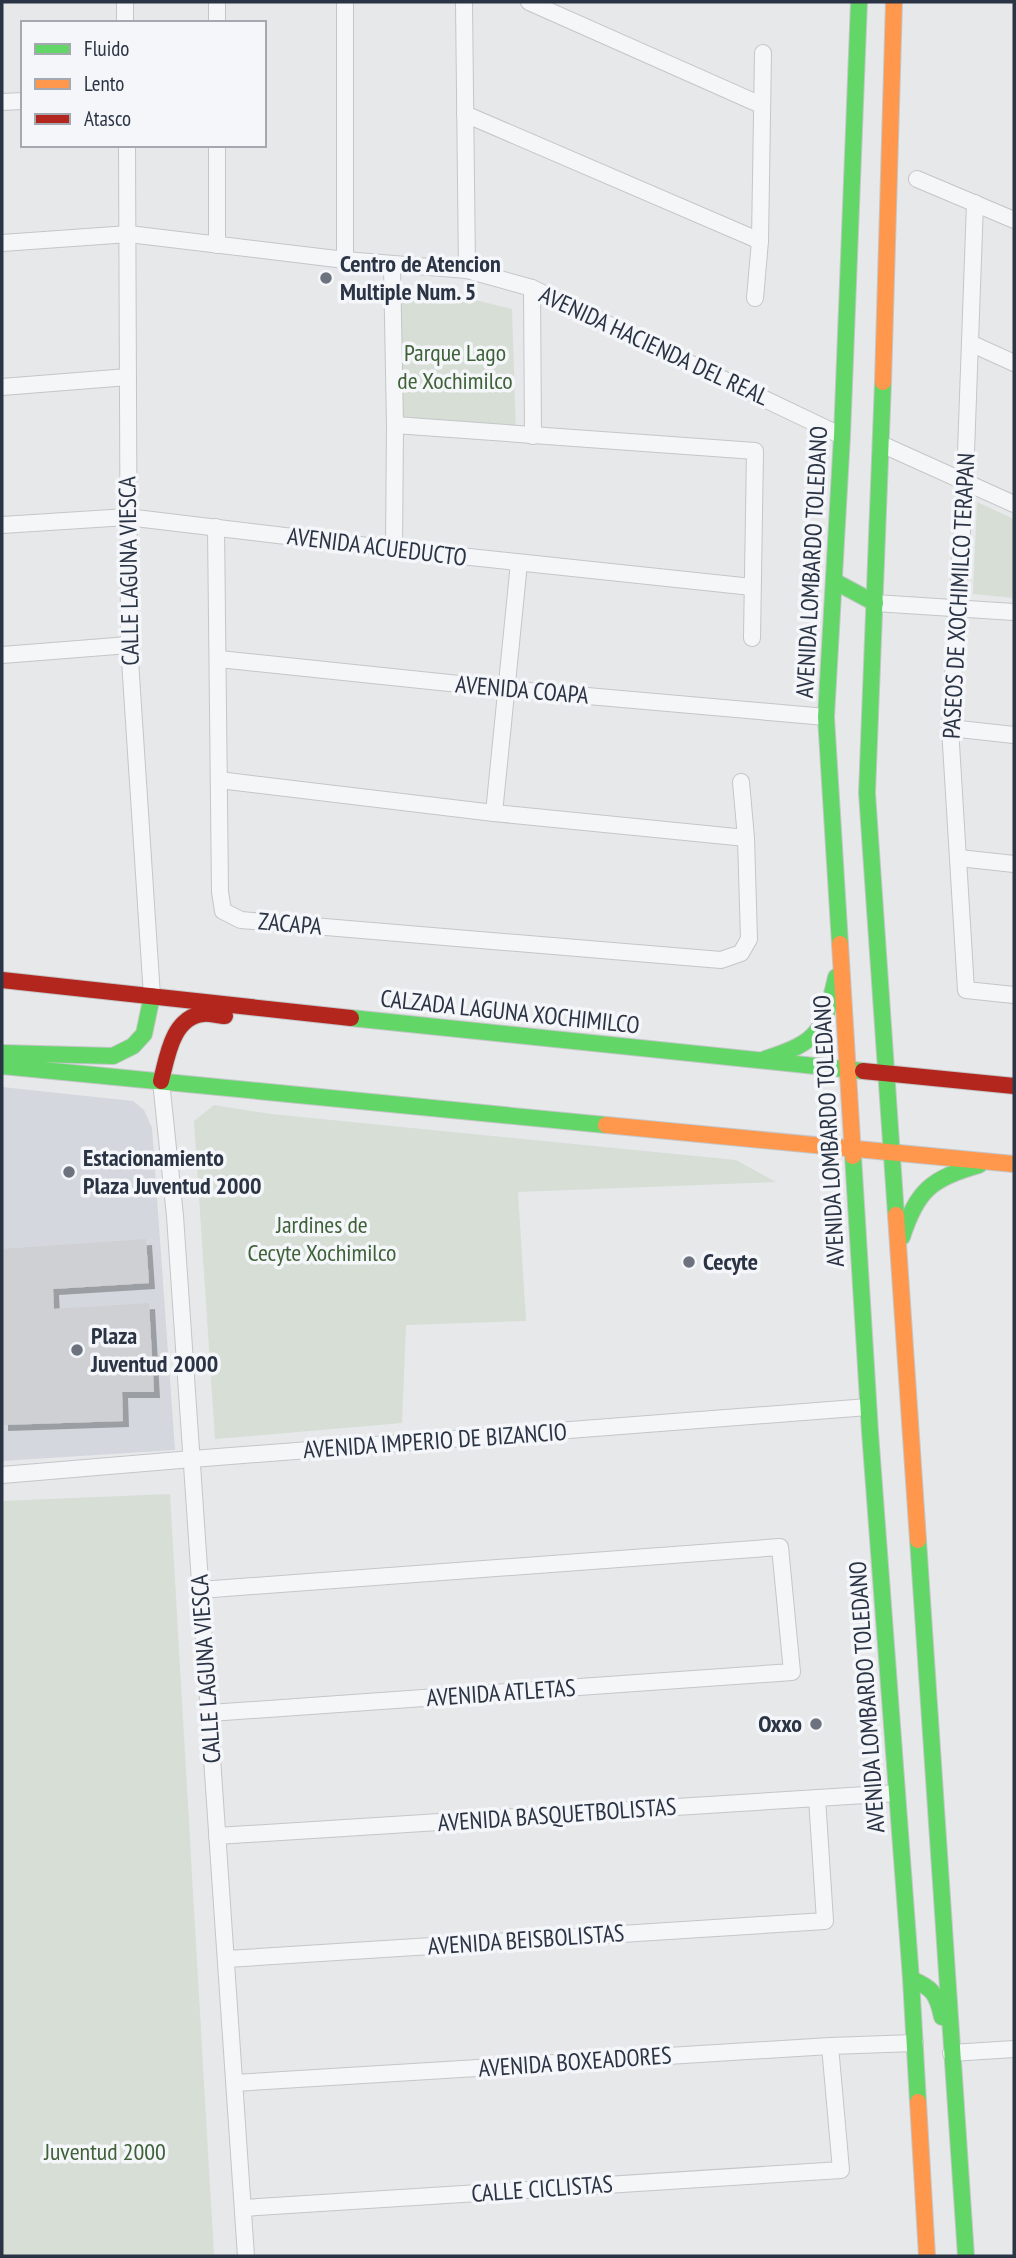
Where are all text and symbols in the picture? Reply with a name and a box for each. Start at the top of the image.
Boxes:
legend [21,21,266,147]
text: Fluido [84,35,129,62]
text: Lento [84,70,124,97]
text: Atasco [84,105,131,132]
place label: Centro de Atencion Multiple Num. 5 [340,248,501,307]
marker: Centro de Atencion Multiple Num. 5 [318,270,334,286]
street label: AVENIDA HACIENDA DEL REAL [535,279,774,412]
park label: Parque Lago de Xochimilco [397,337,513,396]
street label: AVENIDA LOMBARDO TOLEDANO [789,425,834,699]
street label: PASEOS DE XOCHIMILCO TERAPAN [936,452,981,740]
street label: CALLE LAGUNA VIESCA [111,475,146,666]
street label: AVENIDA ACUEDUCTO [286,520,469,573]
street label: AVENIDA COAPA [454,668,591,711]
street label: ZACAPA [257,905,324,942]
street label: CALZADA LAGUNA XOCHIMILCO [379,982,641,1041]
street label: AVENIDA LOMBARDO TOLEDANO [806,994,851,1268]
place label: Estacionamiento Plaza Juventud 2000 [83,1142,261,1201]
marker: Estacionamiento Plaza Juventud 2000 [61,1164,77,1180]
park label: Jardines de Cecyte Xochimilco [248,1209,396,1268]
place label: Cecyte [703,1246,758,1277]
marker: Cecyte [681,1254,697,1270]
place label: Plaza Juventud 2000 [90,1320,218,1379]
marker: Plaza Juventud 2000 [69,1342,85,1358]
street label: AVENIDA IMPERIO DE BIZANCIO [302,1416,568,1465]
street label: AVENIDA LOMBARDO TOLEDANO [842,1560,891,1834]
street label: CALLE LAGUNA VIESCA [183,1573,228,1765]
street label: AVENIDA ATLETAS [425,1672,577,1713]
place label: Oxxo [758,1708,802,1739]
marker: Oxxo [808,1716,824,1732]
street label: AVENIDA BASQUETBOLISTAS [437,1791,677,1838]
street label: AVENIDA BEISBOLISTAS [427,1917,625,1962]
street label: AVENIDA BOXEADORES [477,2039,673,2084]
park label: Juventud 2000 [43,2136,166,2167]
street label: CALLE CICLISTAS [470,2168,614,2209]

